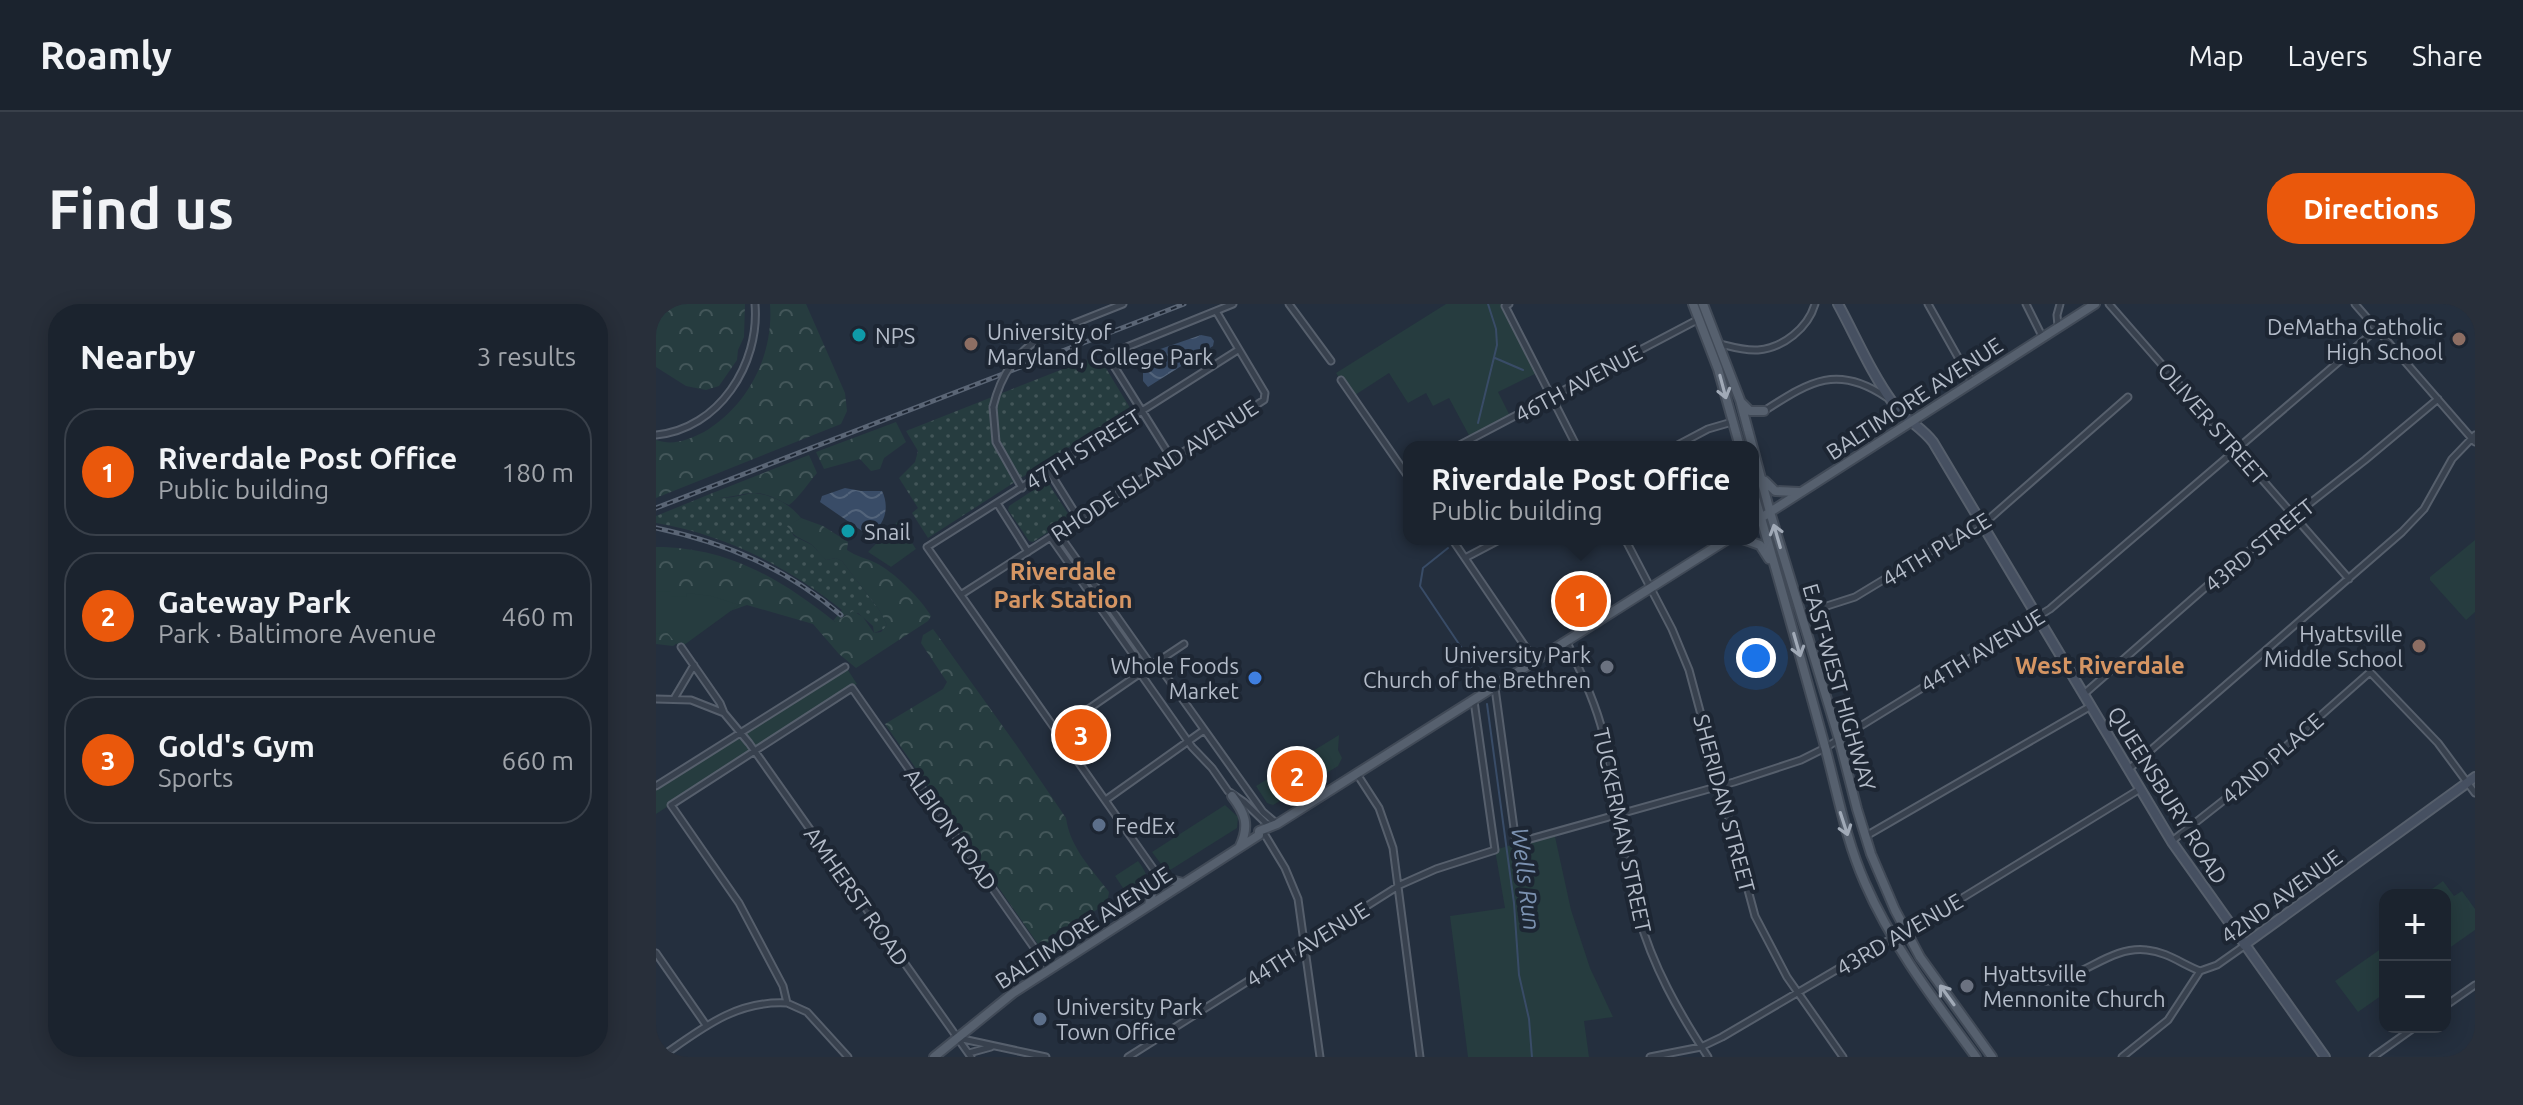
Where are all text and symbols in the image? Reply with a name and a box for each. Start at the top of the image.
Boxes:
text: Roamly [40,34,172,76]
text: Map [2188,40,2244,71]
text: Layers [2288,40,2368,71]
text: Share [2412,40,2483,71]
button: Directions [2267,173,2475,244]
text: Find us [48,177,234,240]
place label: DeMatha Catholic High School [2267,314,2443,364]
place label: University of Maryland, College Park [987,319,1213,369]
place label: NPS [875,323,915,348]
marker: NPS [850,326,868,344]
marker: DeMatha Catholic High School [2450,330,2468,348]
street label: BALTIMORE AVENUE [1821,332,2007,464]
marker: University of Maryland, College Park [962,335,980,353]
text: Nearby [80,337,195,375]
street label: 46TH AVENUE [1510,339,1646,427]
text: 3 results [477,342,576,371]
street label: OLIVER STREET [2153,357,2273,489]
one-way arrow [1717,374,1732,399]
street label: RHODE ISLAND AVENUE [1046,394,1262,546]
street label: 47TH STREET [1020,403,1146,495]
text: Riverdale Post Office [158,441,457,475]
popup [1403,441,1759,545]
text: 1 [101,458,115,487]
text: 180 m [502,458,574,487]
text: Riverdale Post Office [1431,462,1731,496]
text: Public building [158,475,329,504]
street label: 43RD STREET [2199,493,2319,597]
text: Public building [1431,496,1603,525]
street label: 44TH PLACE [1877,507,1995,591]
place label: Snail [864,519,911,544]
marker: Snail [839,522,857,540]
one-way arrow [1769,524,1784,550]
district label: Riverdale Park Station [994,558,1132,613]
pin: 1 [1555,571,1607,631]
street label: EAST-WEST HIGHWAY [1798,581,1882,794]
text: Gateway Park [158,585,351,619]
text: 2 [101,602,115,631]
text: 460 m [502,602,574,631]
street label: 44TH AVENUE [1916,603,2048,697]
text: Park · Baltimore Avenue [158,619,437,648]
place label: Hyattsville Middle School [2264,621,2403,671]
one-way arrow [1790,631,1805,657]
marker: Hyattsville Middle School [2410,637,2428,655]
your location [1736,638,1776,678]
place label: University Park Church of the Brethren [1363,642,1591,692]
district label: West Riverdale [2015,652,2185,679]
place label: Whole Foods Market [1111,653,1239,703]
marker: University Park Church of the Brethren [1598,658,1616,676]
marker: Whole Foods Market [1246,669,1264,687]
street label: QUEENSBURY ROAD [2103,702,2233,888]
pin: 3 [1055,705,1107,765]
street label: 42ND PLACE [2216,707,2328,809]
street label: SHERIDAN STREET [1689,711,1761,895]
street label: TUCKERMAN STREET [1589,725,1657,935]
text: Gold's Gym [158,729,315,763]
text: 3 [101,746,115,775]
text: 660 m [502,746,574,775]
pin: 2 [1271,746,1323,806]
text: Sports [158,763,233,792]
street label: ALBION ROAD [900,763,1002,895]
one-way arrow [1837,810,1852,836]
place label: FedEx [1115,813,1175,838]
marker: FedEx [1090,816,1108,834]
street label: AMHERST ROAD [800,822,914,970]
water label: Wells Run [1506,826,1546,932]
street label: 42ND AVENUE [2216,844,2346,948]
street label: BALTIMORE AVENUE [990,861,1176,993]
street label: 43RD AVENUE [1831,888,1967,980]
map controls [2379,889,2451,1033]
button: + [2379,889,2451,961]
street label: 44TH AVENUE [1241,896,1373,992]
place label: Hyattsville Mennonite Church [1983,961,2166,1011]
button: − [2379,961,2451,1033]
marker: Hyattsville Mennonite Church [1958,977,1976,995]
one-way arrow [1938,985,1955,1007]
place label: University Park Town Office [1056,994,1203,1044]
marker: University Park Town Office [1031,1010,1049,1028]

